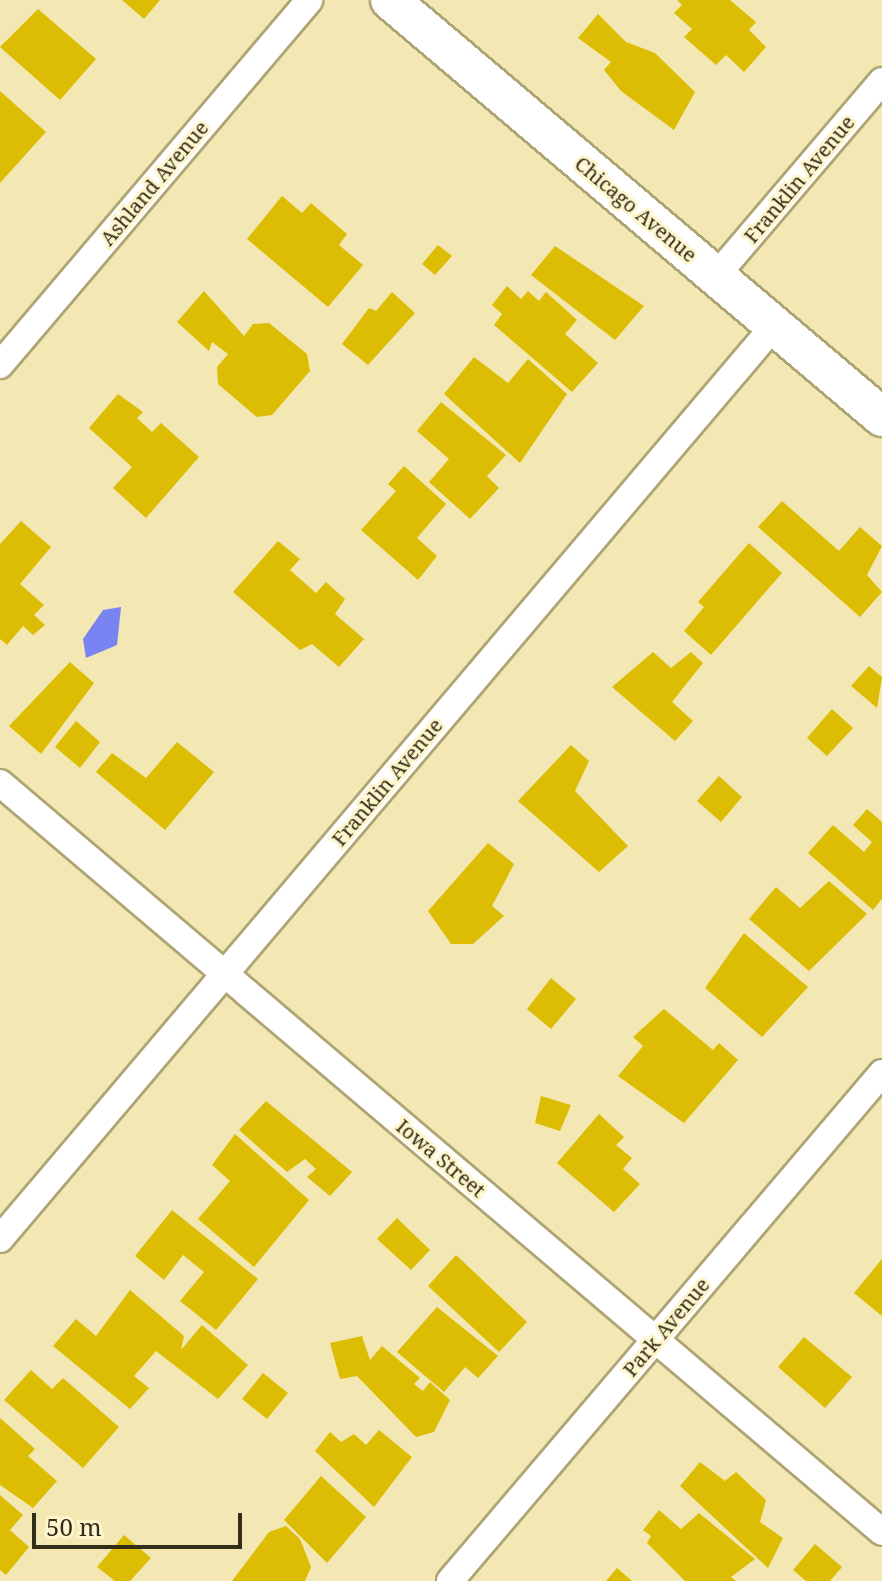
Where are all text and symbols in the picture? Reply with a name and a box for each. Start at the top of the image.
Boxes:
street label: Franklin Avenue [739,110,859,248]
street label: Ashland Avenue [95,116,213,250]
street label: Chicago Avenue [570,151,702,267]
street label: Franklin Avenue [327,713,447,851]
street label: Iowa Street [392,1114,490,1202]
street label: Park Avenue [618,1273,714,1381]
scale bar [36,1497,246,1547]
text: 50 m [46,1510,102,1543]

